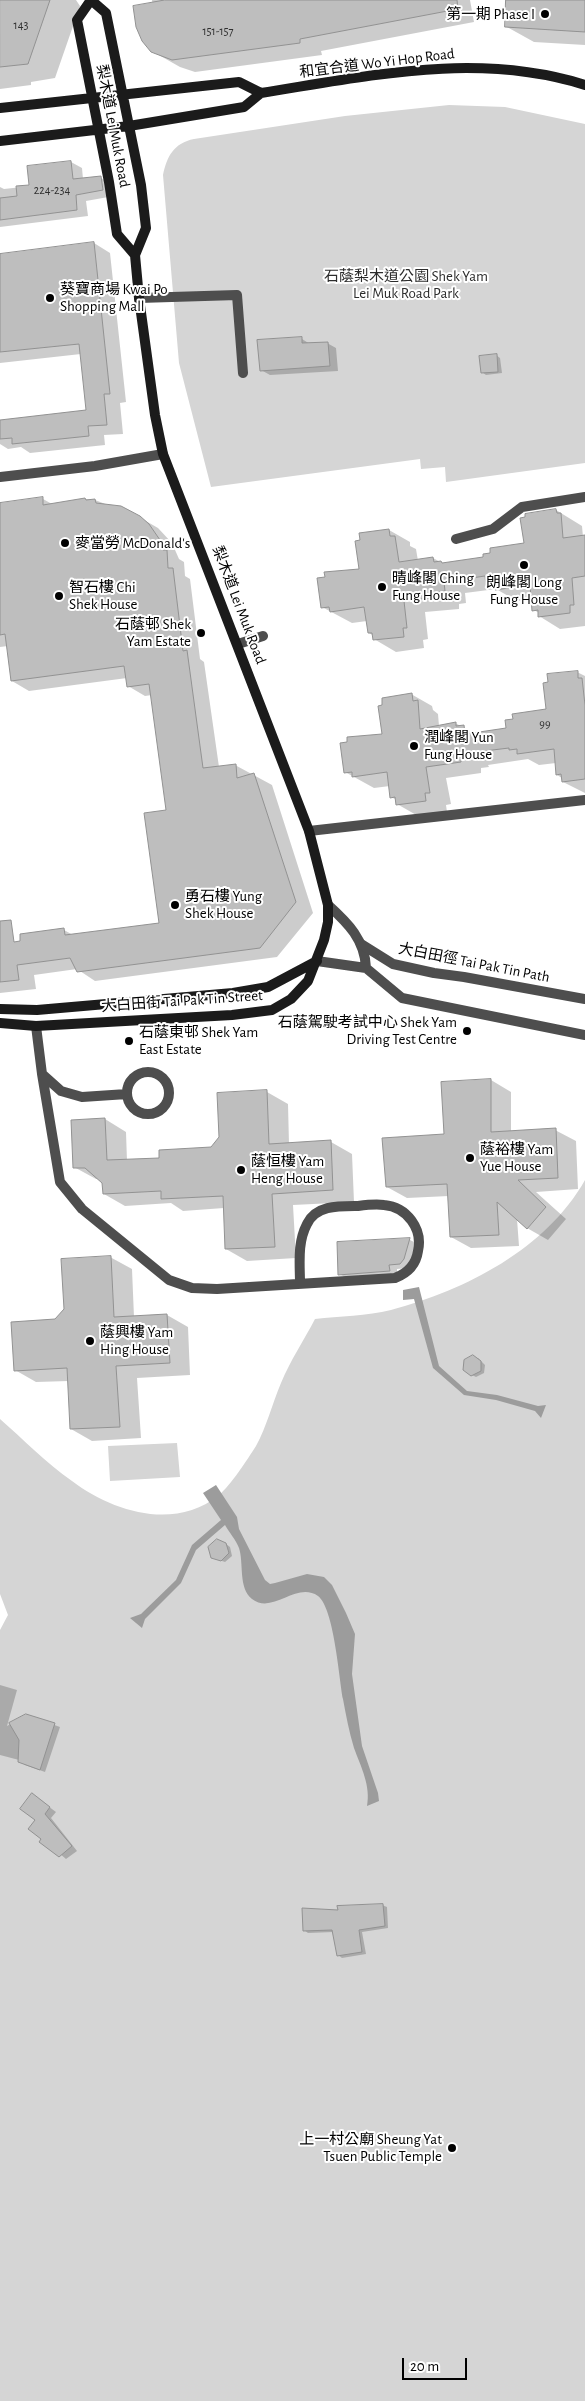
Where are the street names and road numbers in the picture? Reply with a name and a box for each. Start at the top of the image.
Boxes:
street label: 和宜合道 Wo Yi Hop Road [298,45,456,81]
street label: 梨木道 Lei Muk Road [92,63,134,189]
street label: 梨木道 Lei Muk Road [208,543,270,667]
street label: 大白田徑 Tai Pak Tin Path [397,940,551,986]
street label: 大白田街 Tai Pak Tin Street [101,986,263,1016]

